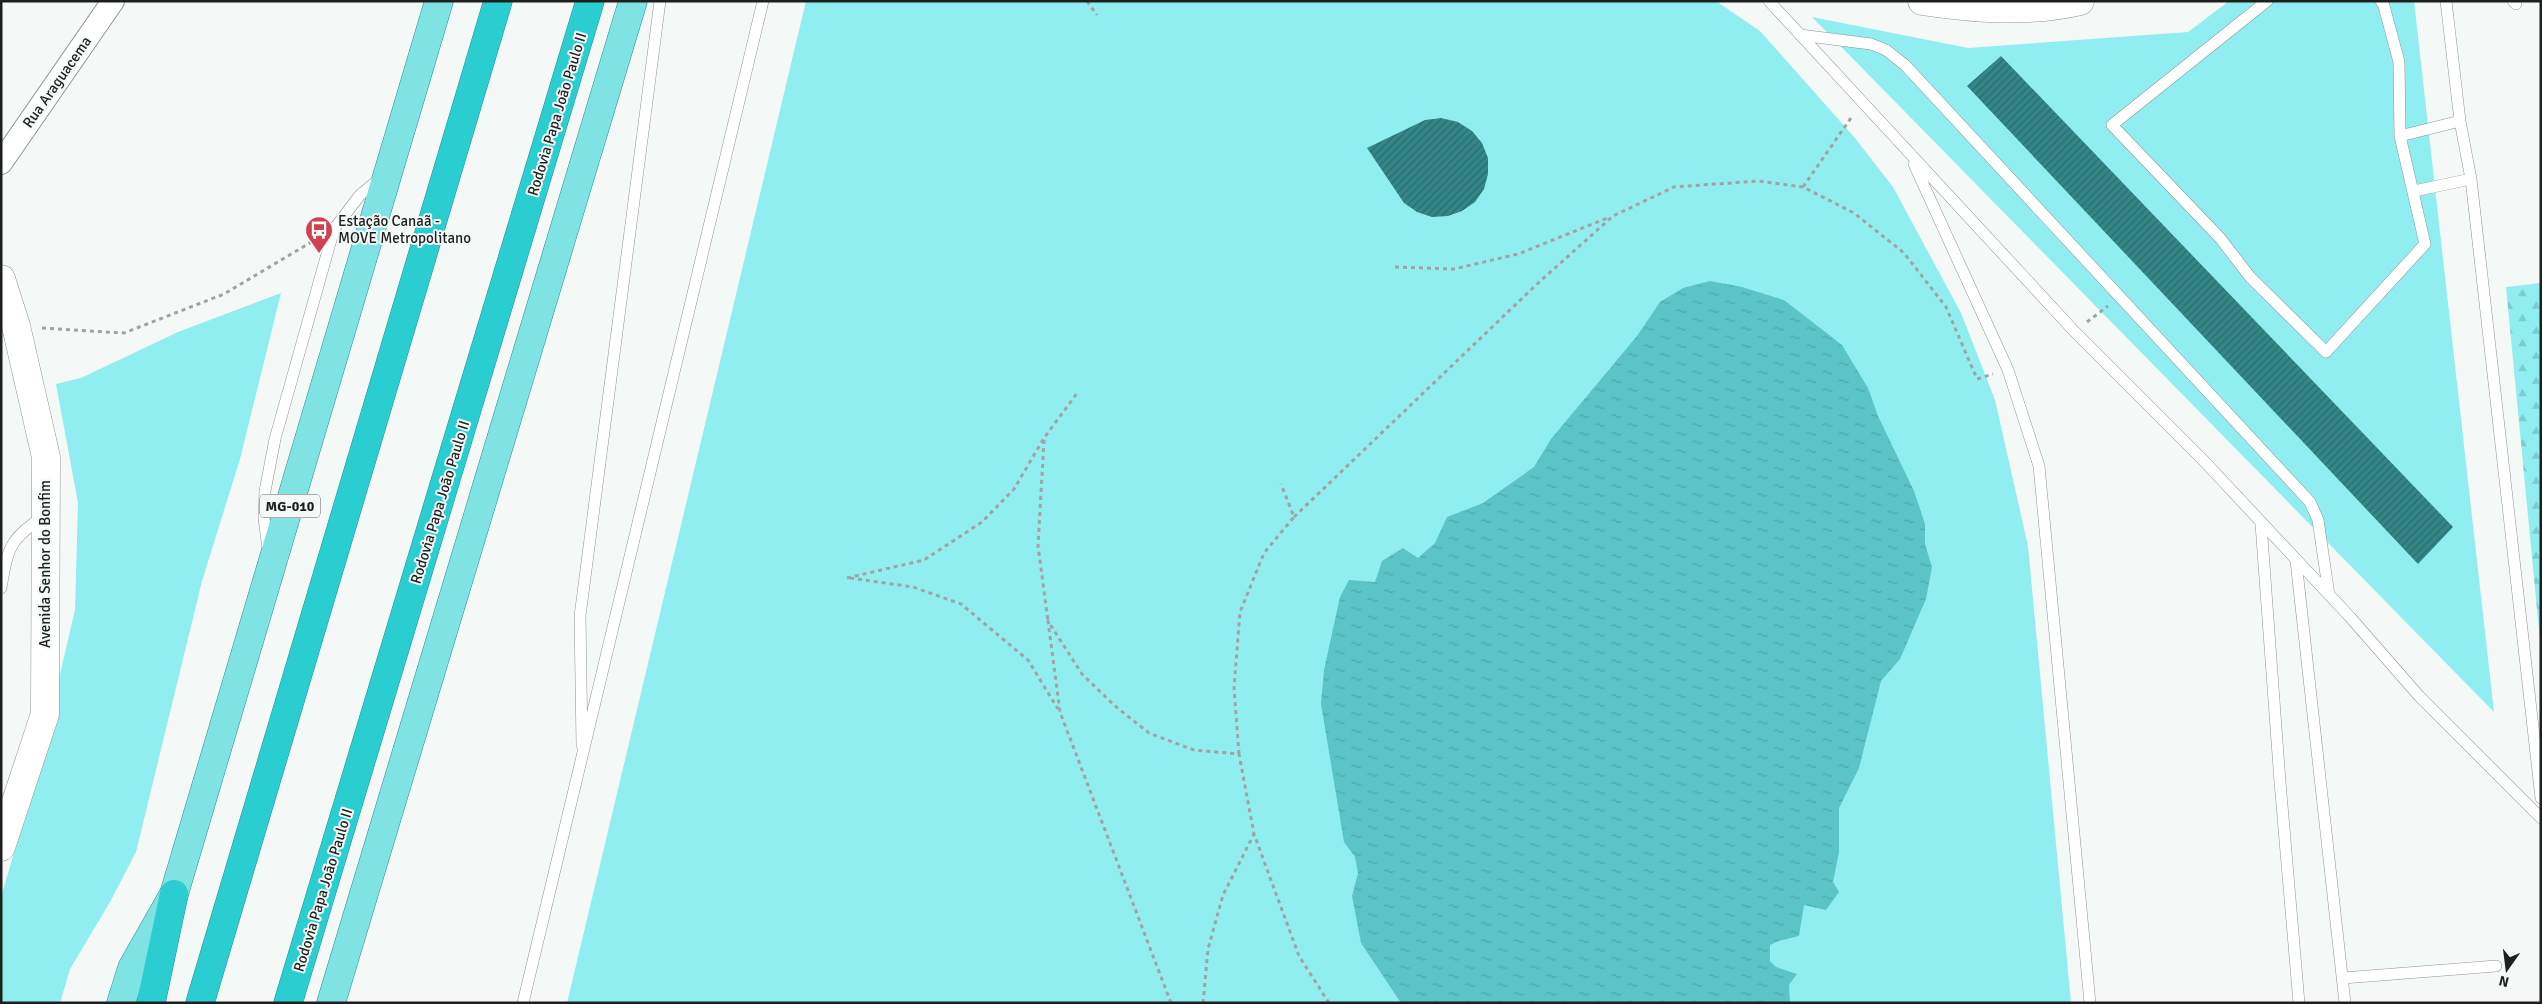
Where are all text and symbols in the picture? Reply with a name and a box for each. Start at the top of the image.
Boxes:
street label: Rodovia Papa João Paulo II [524,30,590,198]
street label: Rua Araguacema [19,33,95,131]
place label: Estação Canaã - MOVE Metropolitano [338,212,471,247]
bus stop icon: Estação Canaã - MOVE Metropolitano [304,215,334,254]
street label: Rodovia Papa João Paulo II [407,418,473,586]
street label: Avenida Senhor do Bonfim [36,480,54,648]
road number: MG-010 [260,494,320,518]
street label: Rodovia Papa João Paulo II [290,806,356,974]
north arrow [2482,944,2532,994]
text: N [2497,972,2511,991]

